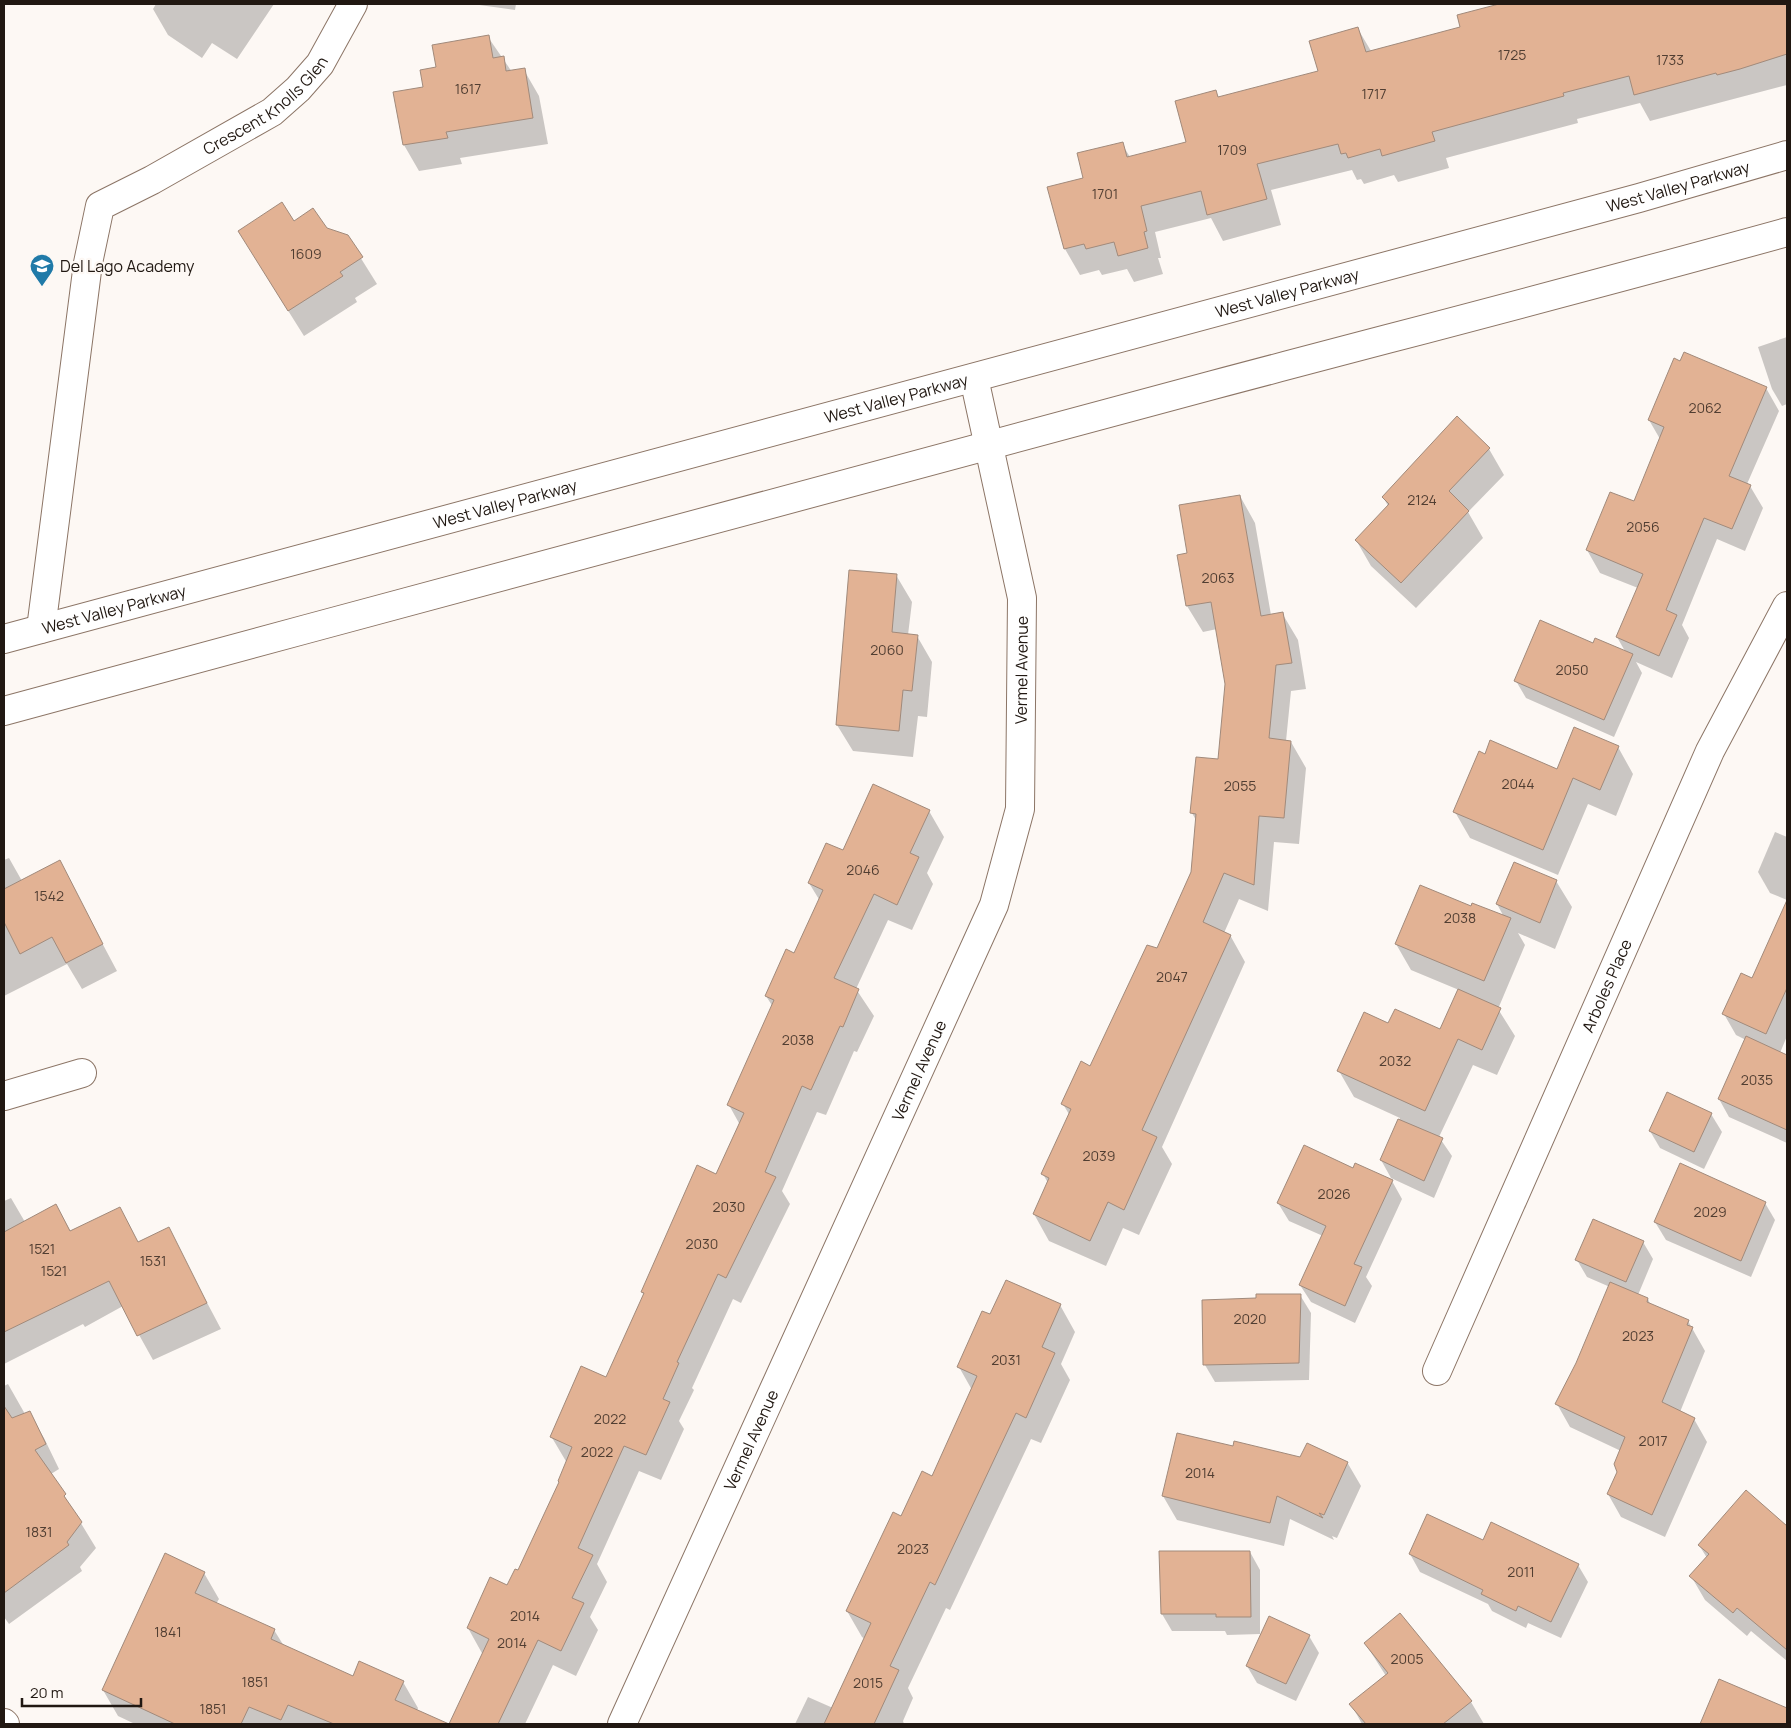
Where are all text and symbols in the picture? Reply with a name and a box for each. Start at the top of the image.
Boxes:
house number: 1725 [1498,45,1526,64]
house number: 1733 [1656,50,1684,69]
street label: Crescent Knolls Glen [199,52,333,160]
house number: 1617 [455,79,481,98]
house number: 1717 [1362,84,1386,103]
house number: 1709 [1217,140,1247,159]
street label: West Valley Parkway [1604,155,1753,217]
house number: 1701 [1092,184,1118,203]
house number: 1609 [290,244,322,263]
school or university icon: Del Lago Academy [29,253,55,287]
place label: Del Lago Academy [60,255,195,277]
street label: West Valley Parkway [1213,263,1362,323]
street label: West Valley Parkway [822,368,971,428]
house number: 2062 [1688,398,1722,417]
street label: West Valley Parkway [431,474,580,534]
house number: 2124 [1407,490,1437,509]
house number: 2056 [1626,517,1660,536]
house number: 2063 [1202,568,1234,587]
street label: West Valley Parkway [40,579,189,639]
street label: Vermel Avenue [1010,616,1033,724]
house number: 2060 [870,640,904,659]
house number: 2050 [1555,660,1589,679]
house number: 2044 [1501,774,1535,793]
house number: 2055 [1224,776,1256,795]
house number: 2046 [846,860,880,879]
house number: 1542 [34,886,64,905]
house number: 2038 [1444,908,1476,927]
street label: Arboles Place [1576,936,1637,1036]
house number: 2047 [1156,967,1188,986]
street label: Vermel Avenue [886,1016,951,1124]
house number: 2038 [782,1030,814,1049]
house number: 2032 [1379,1051,1411,1070]
house number: 2035 [1741,1070,1773,1089]
house number: 2039 [1083,1146,1115,1165]
house number: 2026 [1317,1184,1351,1203]
house number: 2030 [713,1197,745,1216]
house number: 2029 [1693,1202,1727,1221]
house number: 2030 [686,1234,718,1253]
house number: 1521 [29,1239,55,1258]
house number: 1531 [140,1251,166,1270]
house number: 1521 [41,1261,67,1280]
house number: 2020 [1233,1309,1267,1328]
house number: 2023 [1622,1326,1654,1345]
house number: 2031 [991,1350,1021,1369]
street label: Vermel Avenue [719,1386,783,1494]
house number: 2022 [594,1409,626,1428]
house number: 2017 [1638,1431,1668,1450]
house number: 2022 [581,1442,613,1461]
house number: 2014 [1185,1463,1215,1482]
house number: 1831 [26,1522,52,1541]
house number: 2023 [897,1539,929,1558]
house number: 2011 [1507,1562,1535,1581]
house number: 2014 [510,1606,540,1625]
house number: 1841 [154,1622,182,1641]
house number: 2014 [497,1633,527,1652]
house number: 2005 [1390,1649,1424,1668]
house number: 1851 [241,1672,269,1691]
house number: 2015 [853,1673,883,1692]
scale bar [22,1676,141,1708]
text: 20 m [30,1682,63,1703]
house number: 1851 [199,1699,227,1718]

